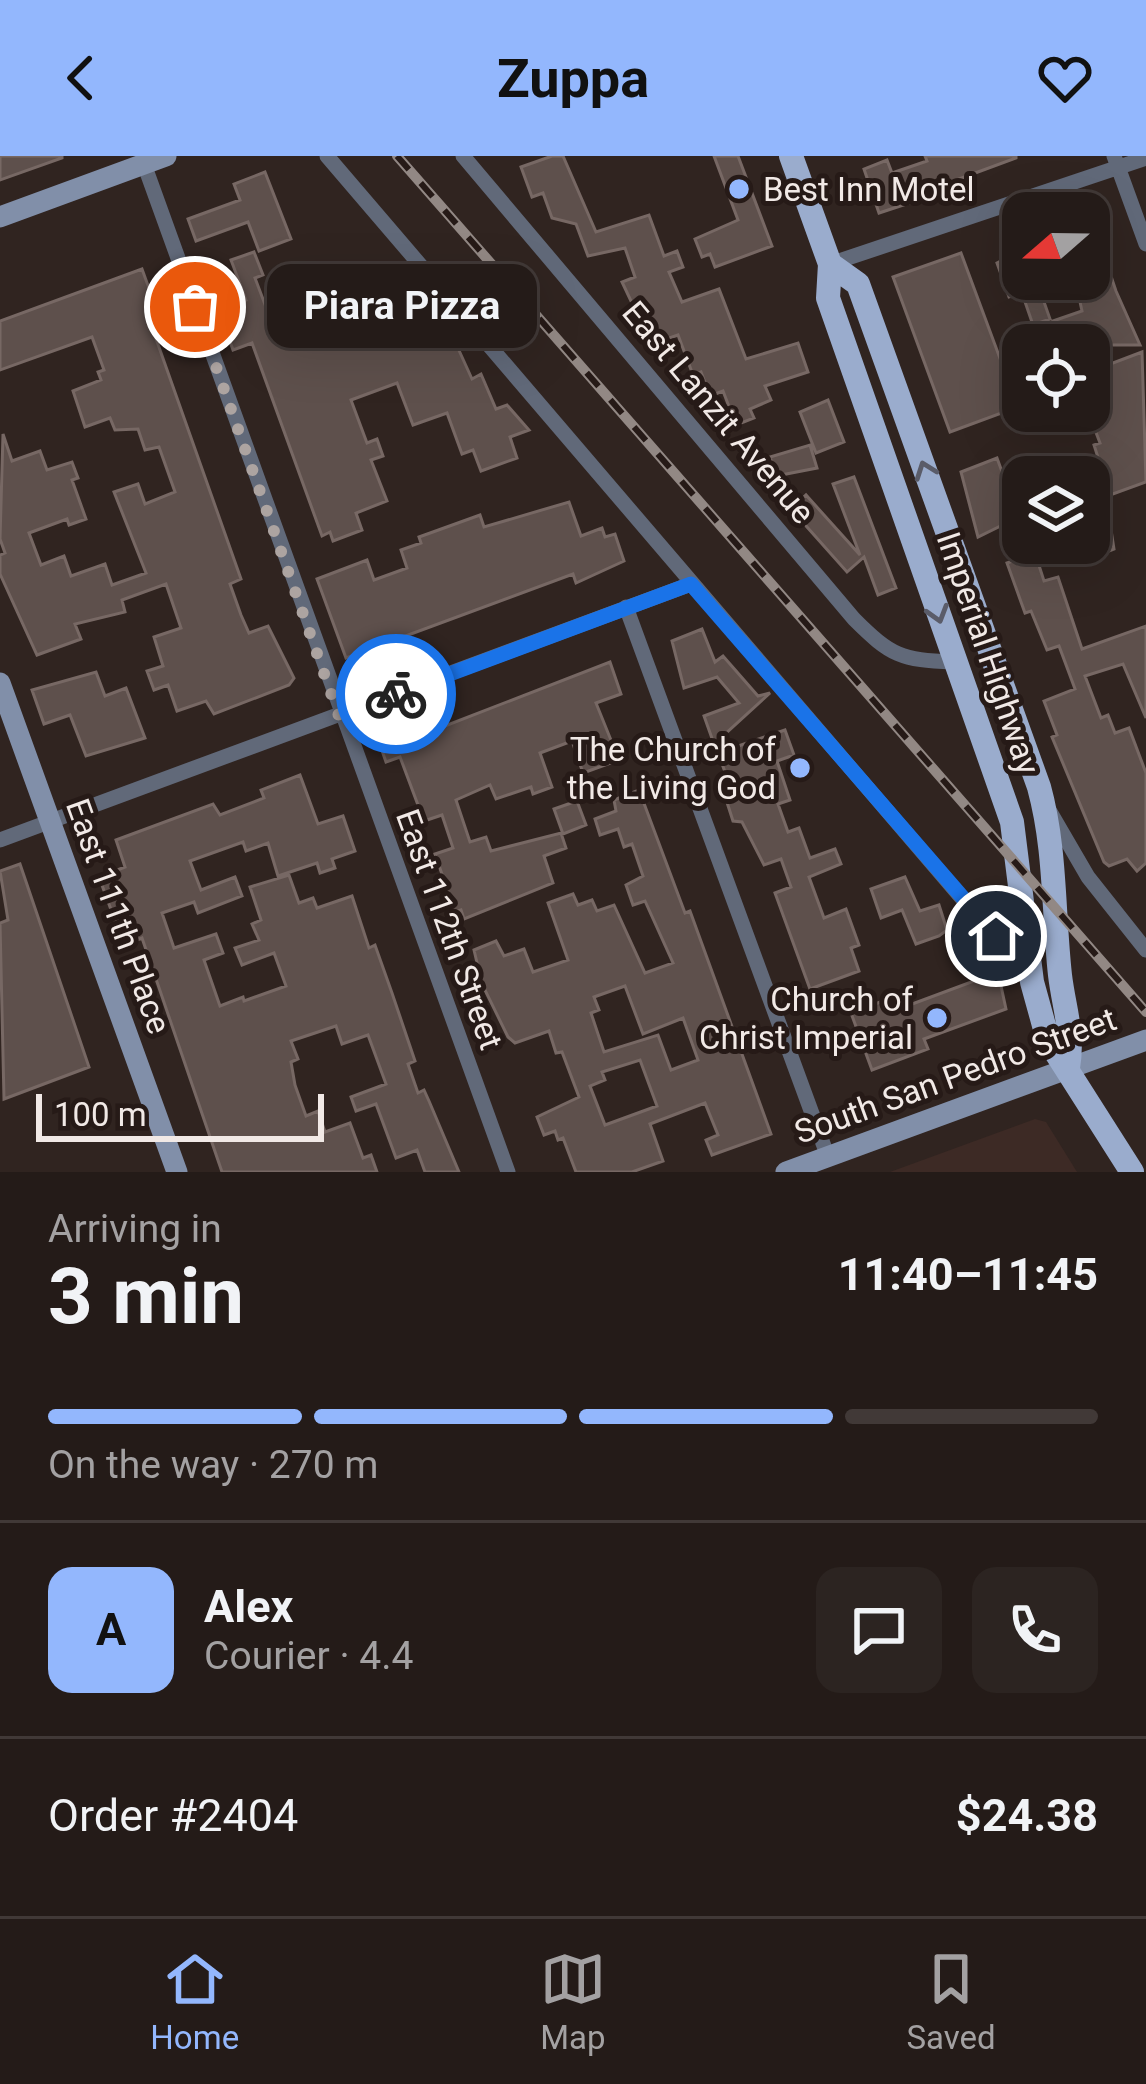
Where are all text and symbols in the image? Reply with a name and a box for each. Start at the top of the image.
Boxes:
icon: back [48,45,114,111]
icon: heart [1032,45,1098,111]
text: Zuppa [497,47,649,110]
place label: Best Inn Motel [763,170,975,209]
marker: Best Inn Motel [726,176,752,202]
north arrow [1002,192,1110,300]
map controls [1002,192,1110,564]
pin [144,256,246,358]
callout: Piara Pizza [267,265,537,349]
icon: bag [162,274,228,340]
text: Piara Pizza [304,283,500,329]
street label: East Lanzit Avenue [614,293,823,531]
button: locate [1002,324,1110,432]
button: layers [1002,456,1110,564]
one-way arrow [915,461,939,482]
street label: Imperial Highway [929,527,1048,780]
one-way arrow [923,603,948,624]
courier [336,634,456,754]
icon: bike [363,661,429,727]
place label: The Church of the Living God [567,730,777,807]
marker: The Church of the Living God [787,755,813,781]
street label: East 111th Place [58,793,179,1039]
street label: East 112th Street [388,804,511,1055]
pin [945,885,1047,987]
icon: home [963,903,1029,969]
place label: Church of Christ Imperial [699,980,914,1057]
street label: South San Pedro Street [789,999,1121,1152]
marker: Church of Christ Imperial [924,1005,950,1031]
scale bar [36,1088,324,1141]
text: 100 m [54,1095,147,1134]
text: Arriving in [48,1206,222,1252]
text: 11:40–11:45 [838,1248,1098,1301]
text: 3 min [48,1251,244,1342]
text: On the way · 270 m [48,1442,379,1488]
button: chat [816,1567,942,1693]
button: phone [972,1567,1098,1693]
text: Alex [204,1580,293,1633]
text: A [96,1603,126,1656]
text: Courier · 4.4 [204,1633,413,1679]
text: Order #2404 [48,1789,298,1842]
text: $24.38 [956,1789,1098,1842]
tab: Home [150,1946,239,2057]
tab: Map [540,1946,606,2057]
tab: Saved [906,1946,996,2057]

